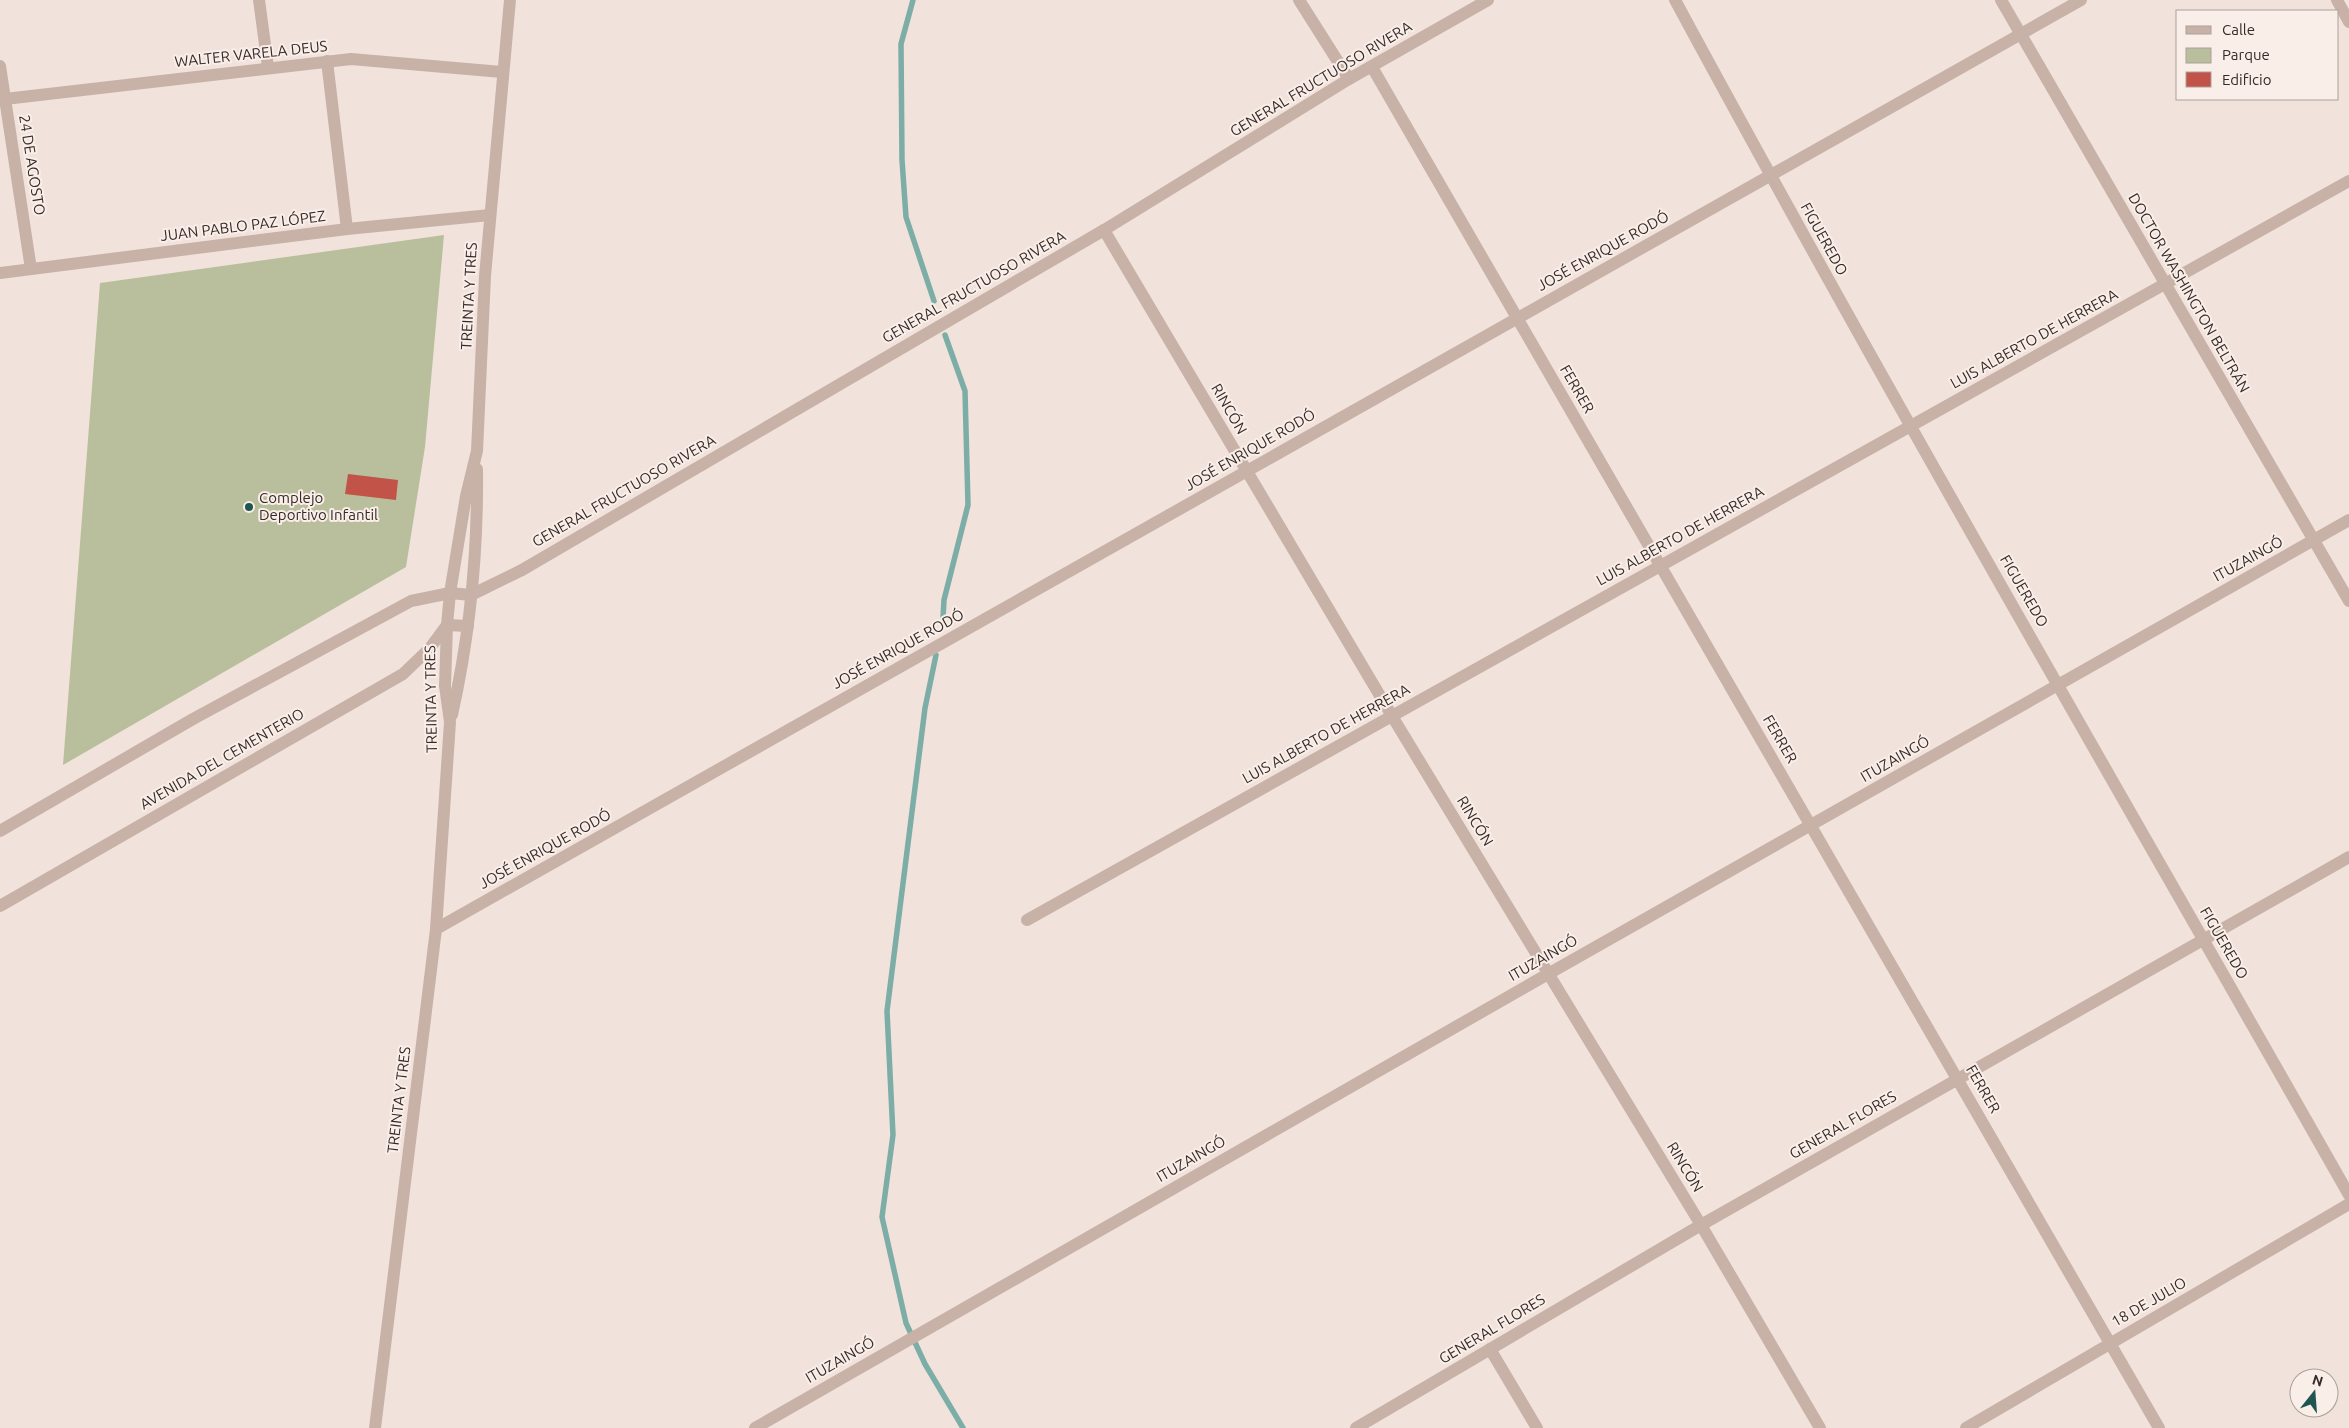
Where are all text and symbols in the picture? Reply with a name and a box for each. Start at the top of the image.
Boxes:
legend [2176,10,2339,100]
street label: GENERAL FRUCTUOSO RIVERA [1227,17,1415,140]
text: Calle [2222,21,2255,38]
street label: WALTER VARELA DEUS [174,37,328,70]
text: Parque [2222,46,2270,63]
text: Edificio [2222,71,2271,88]
street label: 24 DE AGOSTO [16,113,49,216]
street label: DOCTOR WASHINGTON BELTRÁN [2125,190,2254,395]
street label: FIGUEREDO [1798,200,1851,278]
street label: JUAN PABLO PAZ LÓPEZ [159,207,326,244]
street label: JOSÉ ENRIQUE RODÓ [1534,207,1672,294]
street label: GENERAL FRUCTUOSO RIVERA [879,227,1069,346]
street label: TREINTA Y TRES [457,242,480,350]
street label: LUIS ALBERTO DE HERRERA [1947,285,2121,392]
street label: FERRER [1557,362,1598,416]
street label: RINCÓN [1208,381,1251,437]
street label: JOSÉ ENRIQUE RODÓ [1181,405,1318,494]
street label: GENERAL FRUCTUOSO RIVERA [529,431,719,550]
street label: LUIS ALBERTO DE HERRERA [1593,482,1767,589]
place label: Complejo Deportivo Infantil [259,489,378,523]
marker: Complejo Deportivo Infantil [243,501,255,513]
street label: ITUZAINGÓ [2210,532,2286,585]
street label: FIGUEREDO [1997,552,2052,630]
street label: JOSÉ ENRIQUE RODÓ [829,605,967,692]
street label: TREINTA Y TRES [421,645,440,753]
street label: LUIS ALBERTO DE HERRERA [1239,680,1413,787]
street label: AVENIDA DEL CEMENTERIO [137,705,307,813]
street label: FERRER [1760,712,1801,766]
street label: ITUZAINGÓ [1857,732,1932,785]
street label: RINCÓN [1454,793,1497,849]
street label: JOSÉ ENRIQUE RODÓ [476,805,614,892]
street label: FIGUEREDO [2197,904,2252,982]
street label: ITUZAINGÓ [1505,931,1580,984]
street label: TREINTA Y TRES [384,1045,414,1154]
street label: FERRER [1963,1062,2004,1116]
street label: GENERAL FLORES [1786,1087,1899,1162]
street label: ITUZAINGÓ [1153,1132,1228,1185]
street label: RINCÓN [1664,1139,1707,1195]
street label: 18 DE JULIO [2108,1273,2189,1330]
street label: GENERAL FLORES [1436,1290,1548,1367]
street label: ITUZAINGÓ [802,1333,877,1386]
north arrow [2289,1368,2339,1418]
text: N [2310,1371,2325,1390]

